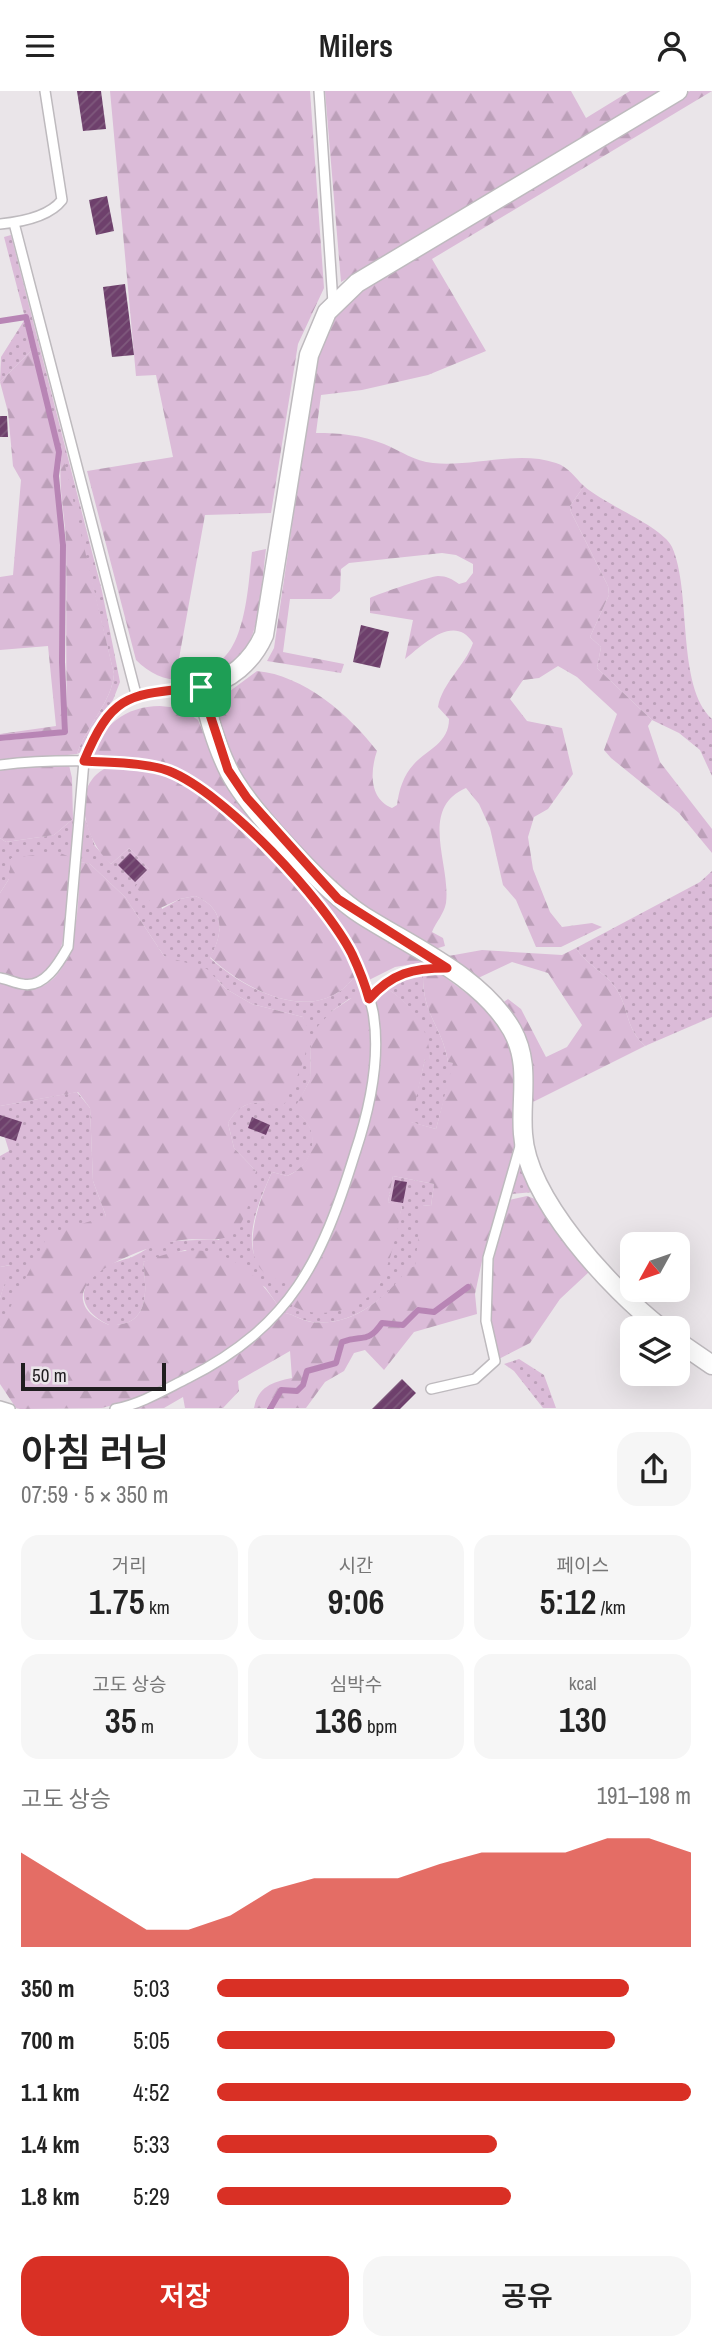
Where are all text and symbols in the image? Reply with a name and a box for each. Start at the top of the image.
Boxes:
text: Milers [319,24,393,67]
icon: menu [21,27,59,65]
icon: person [653,27,691,65]
pin [171,657,231,717]
icon: arrive [182,668,220,706]
north arrow [620,1232,690,1302]
map controls [620,1232,690,1386]
button: layers [620,1316,690,1386]
scale bar [21,1359,166,1391]
text: 50 m [32,1362,67,1388]
text: 아침 러닝 [21,1427,170,1478]
button: share [617,1432,691,1506]
text: 07:59 · 5 × 350 m [21,1479,168,1510]
text: 거리 [112,1552,147,1578]
text: 시간 [339,1552,373,1578]
text: 페이스 [556,1552,609,1578]
text: 1.75 [89,1578,145,1625]
text: 9:06 [328,1578,384,1625]
text: 5:12 [539,1578,596,1625]
text: km [145,1594,170,1620]
text: /km [596,1594,626,1620]
text: kcal [569,1670,597,1696]
text: 고도 상승 [92,1671,166,1697]
text: 심박수 [330,1671,382,1697]
text: 130 [559,1696,607,1743]
text: 35 [105,1697,137,1744]
text: 136 [315,1697,363,1744]
text: m [137,1713,154,1739]
text: bpm [363,1713,397,1739]
text: 191–198 m [597,1780,691,1811]
text: 고도 상승 [21,1783,111,1814]
text: 350 m [21,1973,74,2004]
text: 5:03 [133,1973,170,2004]
text: 700 m [21,2025,74,2056]
text: 5:05 [133,2025,170,2056]
text: 1.1 km [21,2077,80,2108]
text: 4:52 [133,2077,170,2108]
text: 1.4 km [21,2129,80,2160]
text: 5:33 [133,2129,170,2160]
text: 1.8 km [21,2181,80,2212]
text: 5:29 [133,2181,170,2212]
button: 저장 [21,2256,349,2336]
button: 공유 [363,2256,691,2336]

